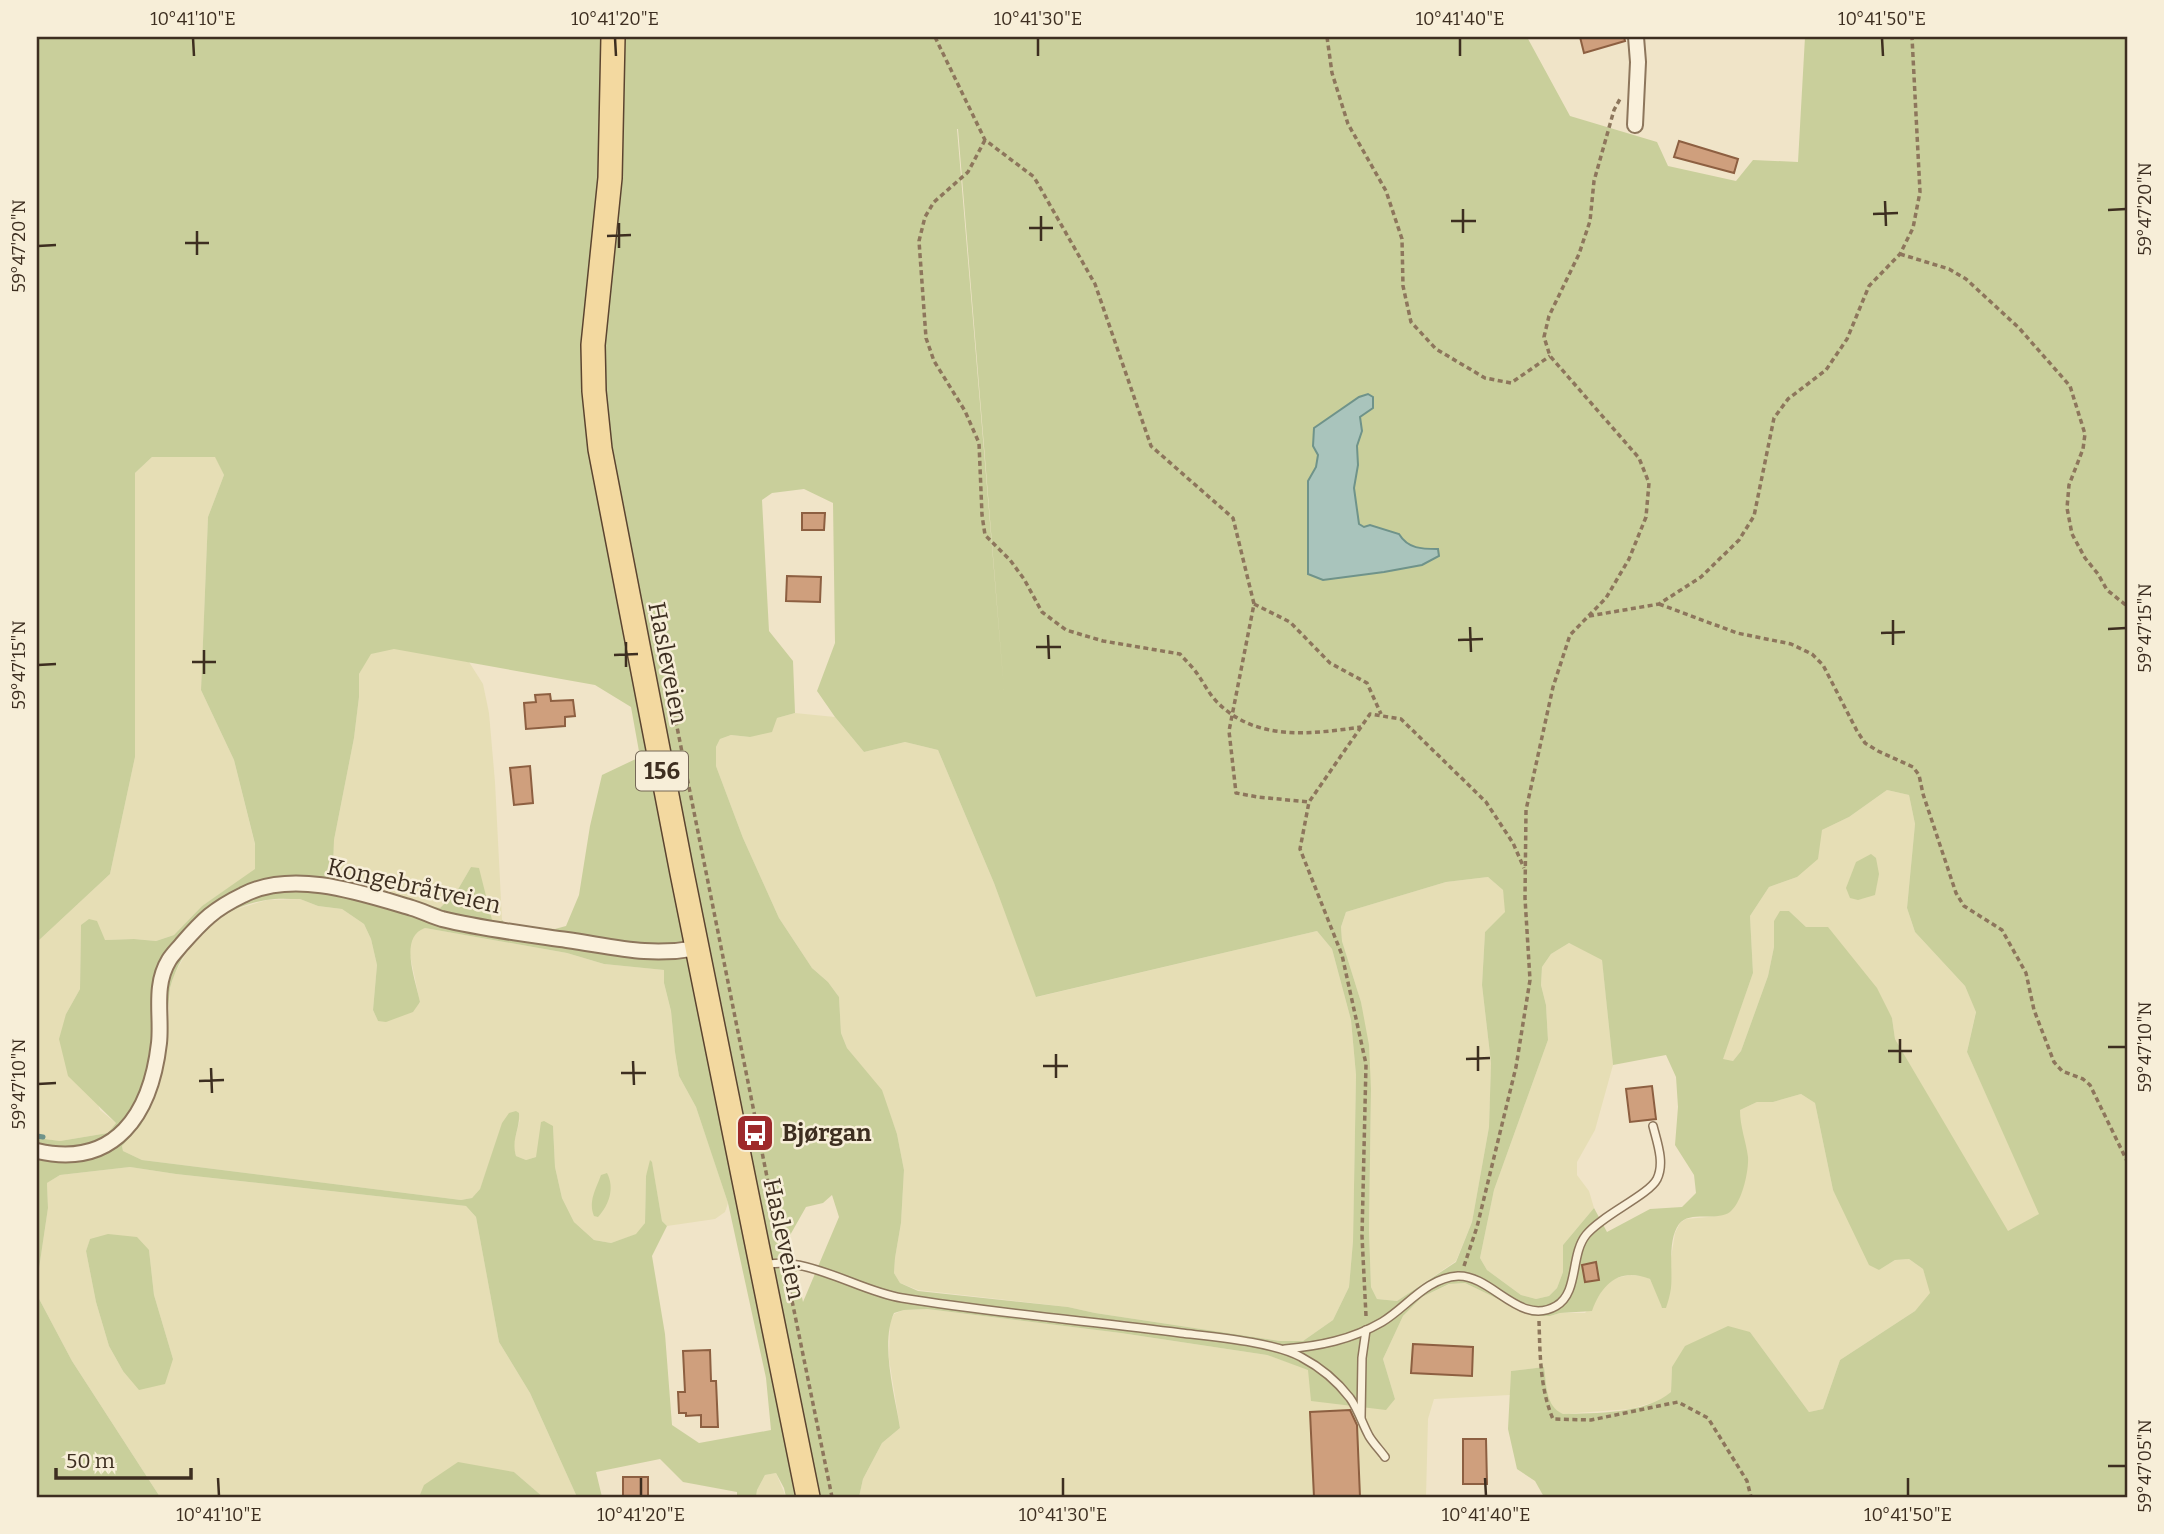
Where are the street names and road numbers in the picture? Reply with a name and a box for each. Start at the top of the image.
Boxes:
street label: Hasleveien [642,600,694,726]
road number: 156 [636,751,688,790]
street label: Kongebråtveien [324,852,504,920]
street label: Hasleveien [757,1176,811,1302]

